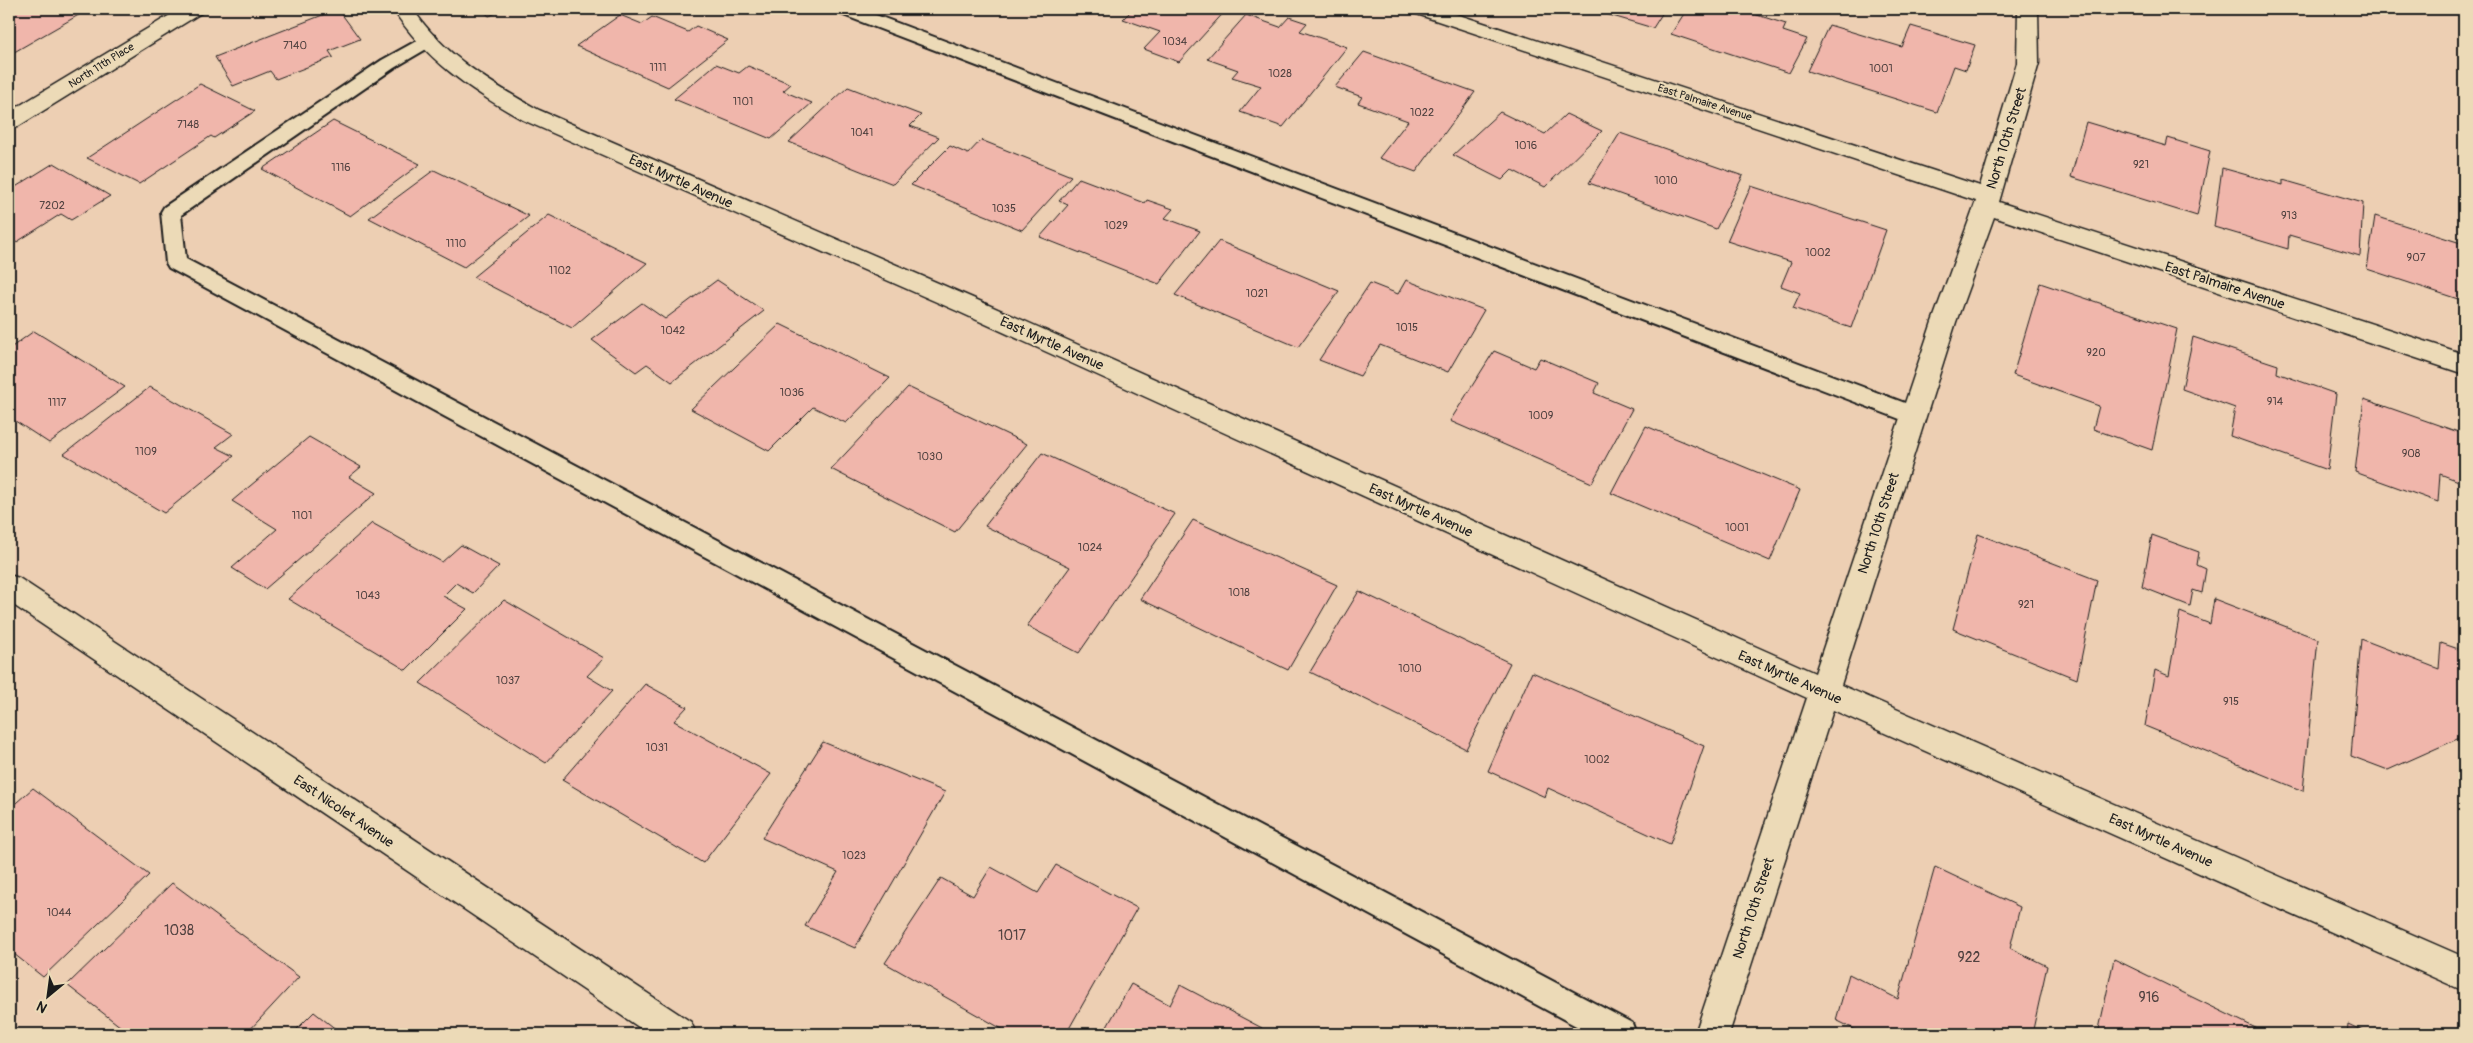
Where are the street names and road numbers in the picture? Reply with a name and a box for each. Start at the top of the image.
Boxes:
street label: North 11th Place [66,40,137,91]
street label: East Palmaire Avenue [1656,81,1754,124]
street label: North 10th Street [1983,85,2030,191]
street label: East Myrtle Avenue [626,151,735,212]
street label: East Palmaire Avenue [2163,258,2287,313]
street label: East Myrtle Avenue [997,313,1106,374]
street label: North 10th Street [1854,470,1903,576]
street label: East Myrtle Avenue [1366,480,1475,541]
street label: East Myrtle Avenue [1735,647,1844,708]
street label: East Nicolet Avenue [290,772,397,851]
street label: East Myrtle Avenue [2106,810,2215,871]
street label: North 10th Street [1729,855,1778,961]

